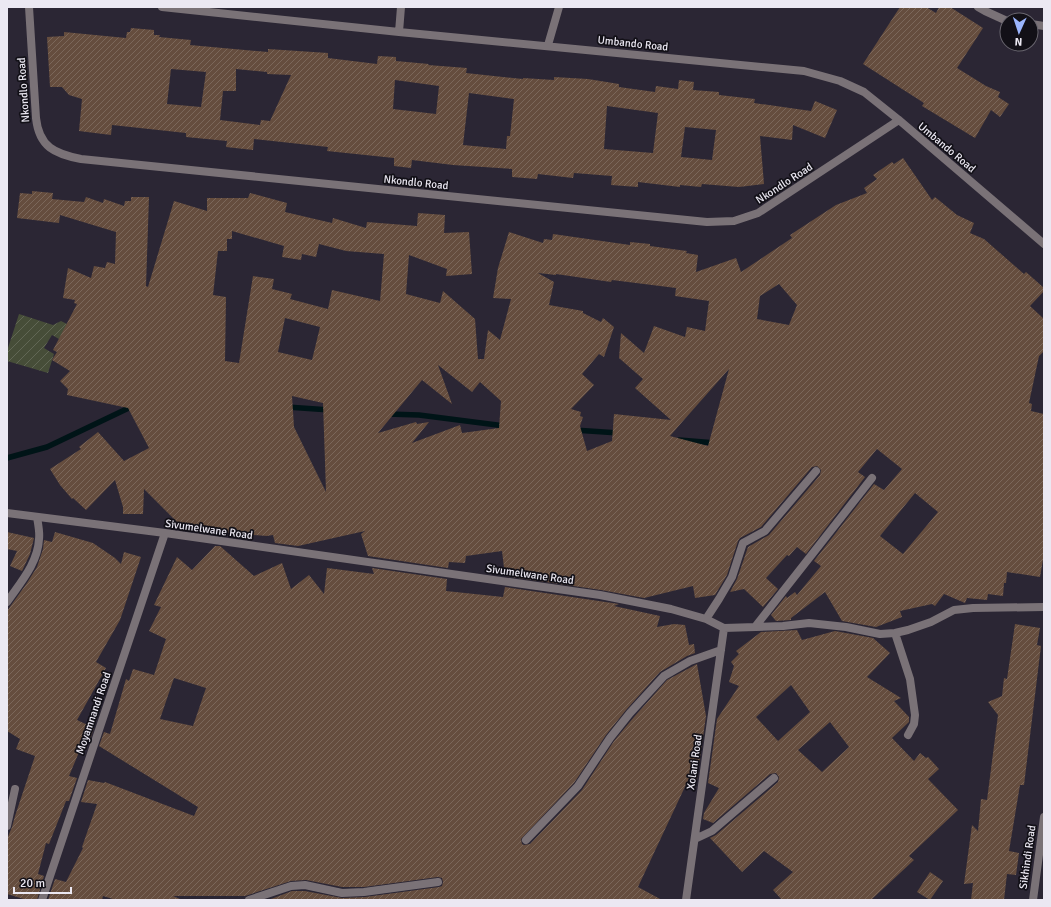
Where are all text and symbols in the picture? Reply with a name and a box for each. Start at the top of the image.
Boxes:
north arrow [999,12,1039,52]
street label: Umbando Road [597,33,669,54]
text: N [1014,35,1023,48]
street label: Nkondlo Road [15,57,32,123]
street label: Umbando Road [915,120,978,175]
street label: Nkondlo Road [753,160,815,207]
street label: Nkondlo Road [383,173,449,192]
street label: Sivumelwane Road [164,517,254,542]
street label: Sivumelwane Road [485,562,575,587]
street label: Moyamnandi Road [73,670,114,756]
street label: Xolani Road [684,733,705,791]
street label: Sikhindi Road [1017,824,1038,890]
scale bar [14,869,71,895]
text: 20 m [20,876,45,891]

